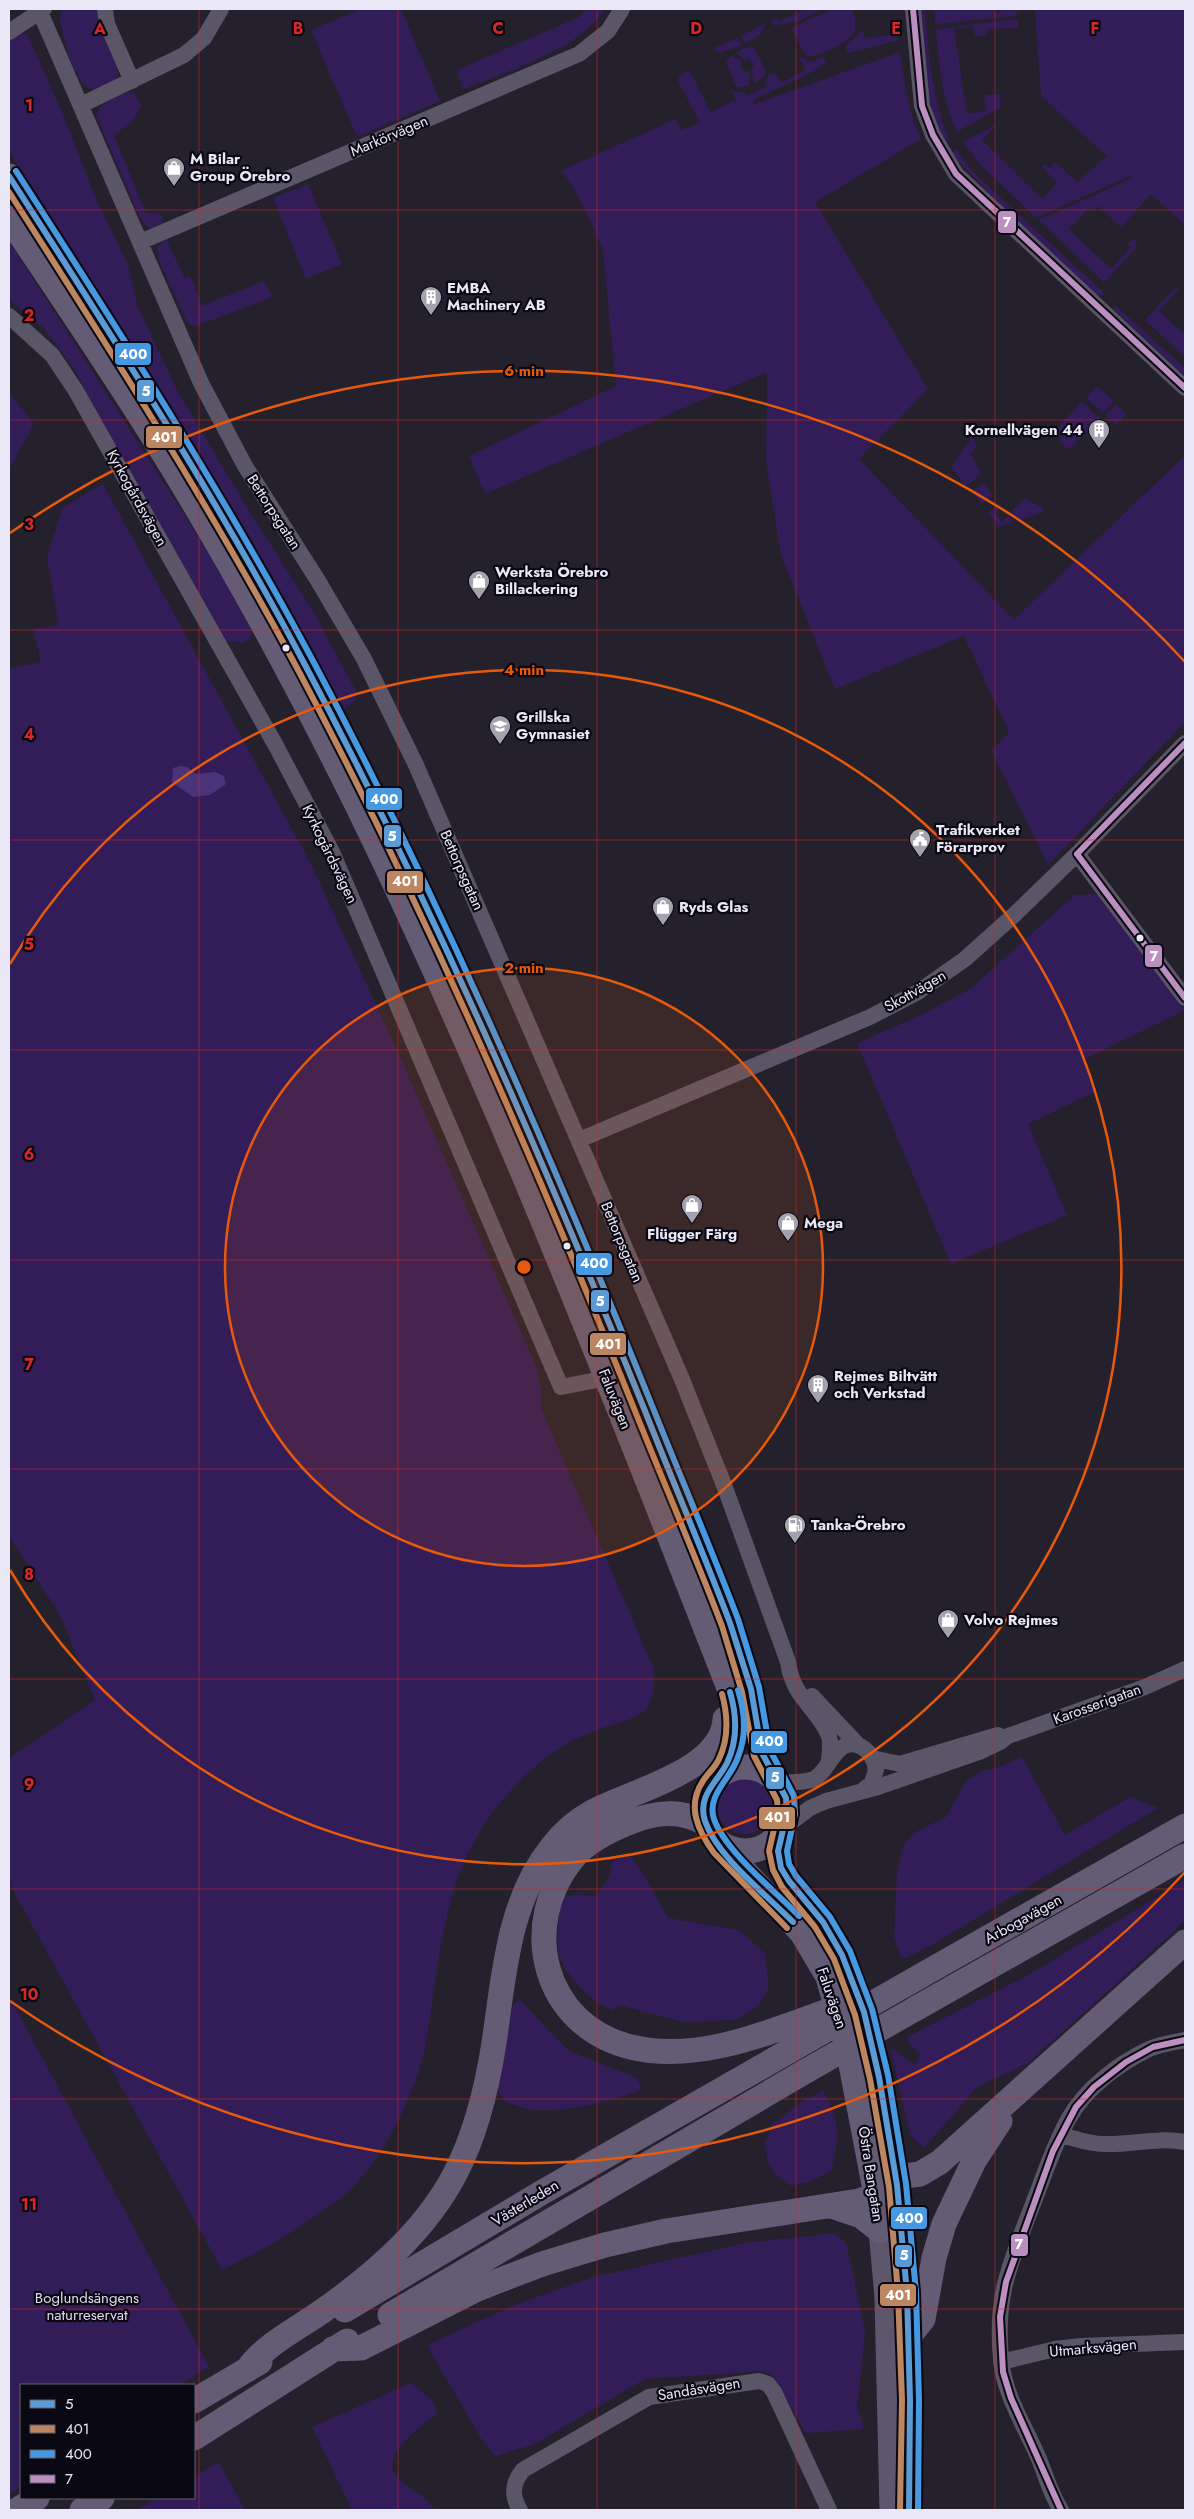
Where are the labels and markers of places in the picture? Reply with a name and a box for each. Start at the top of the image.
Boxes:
place label: M Bilar Group Örebro [190,148,290,187]
shop icon: M Bilar Group Örebro [162,156,186,187]
place label: EMBA Machinery AB [447,277,546,316]
building icon: EMBA Machinery AB [419,285,443,316]
building icon: Kornellvägen 44 [1087,418,1111,449]
place label: Kornellvägen 44 [965,419,1083,441]
place label: Werksta Örebro Billackering [495,561,608,600]
shop icon: Werksta Örebro Billackering [467,569,491,600]
unlabelled marker [281,643,291,653]
place label: Grillska Gymnasiet [516,706,590,745]
school or university icon: Grillska Gymnasiet [488,714,512,745]
place label: Trafikverket Förarprov [936,819,1020,858]
public building icon: Trafikverket Förarprov [908,827,932,858]
shop icon: Ryds Glas [651,895,675,926]
place label: Ryds Glas [679,896,748,918]
unlabelled marker [1135,933,1145,943]
shop icon: Flügger Färg [680,1193,704,1224]
shop icon: Mega [776,1211,800,1242]
place label: Mega [804,1212,843,1234]
place label: Flügger Färg [647,1223,737,1245]
unlabelled marker [562,1241,572,1251]
centre of rings [515,1258,533,1276]
place label: Rejmes Biltvätt och Verkstad [834,1365,937,1404]
building icon: Rejmes Biltvätt och Verkstad [806,1373,830,1404]
fuel station icon: Tanka-Örebro [783,1513,807,1544]
place label: Tanka-Örebro [811,1514,906,1536]
shop icon: Volvo Rejmes [936,1608,960,1639]
place label: Volvo Rejmes [963,1609,1058,1631]

